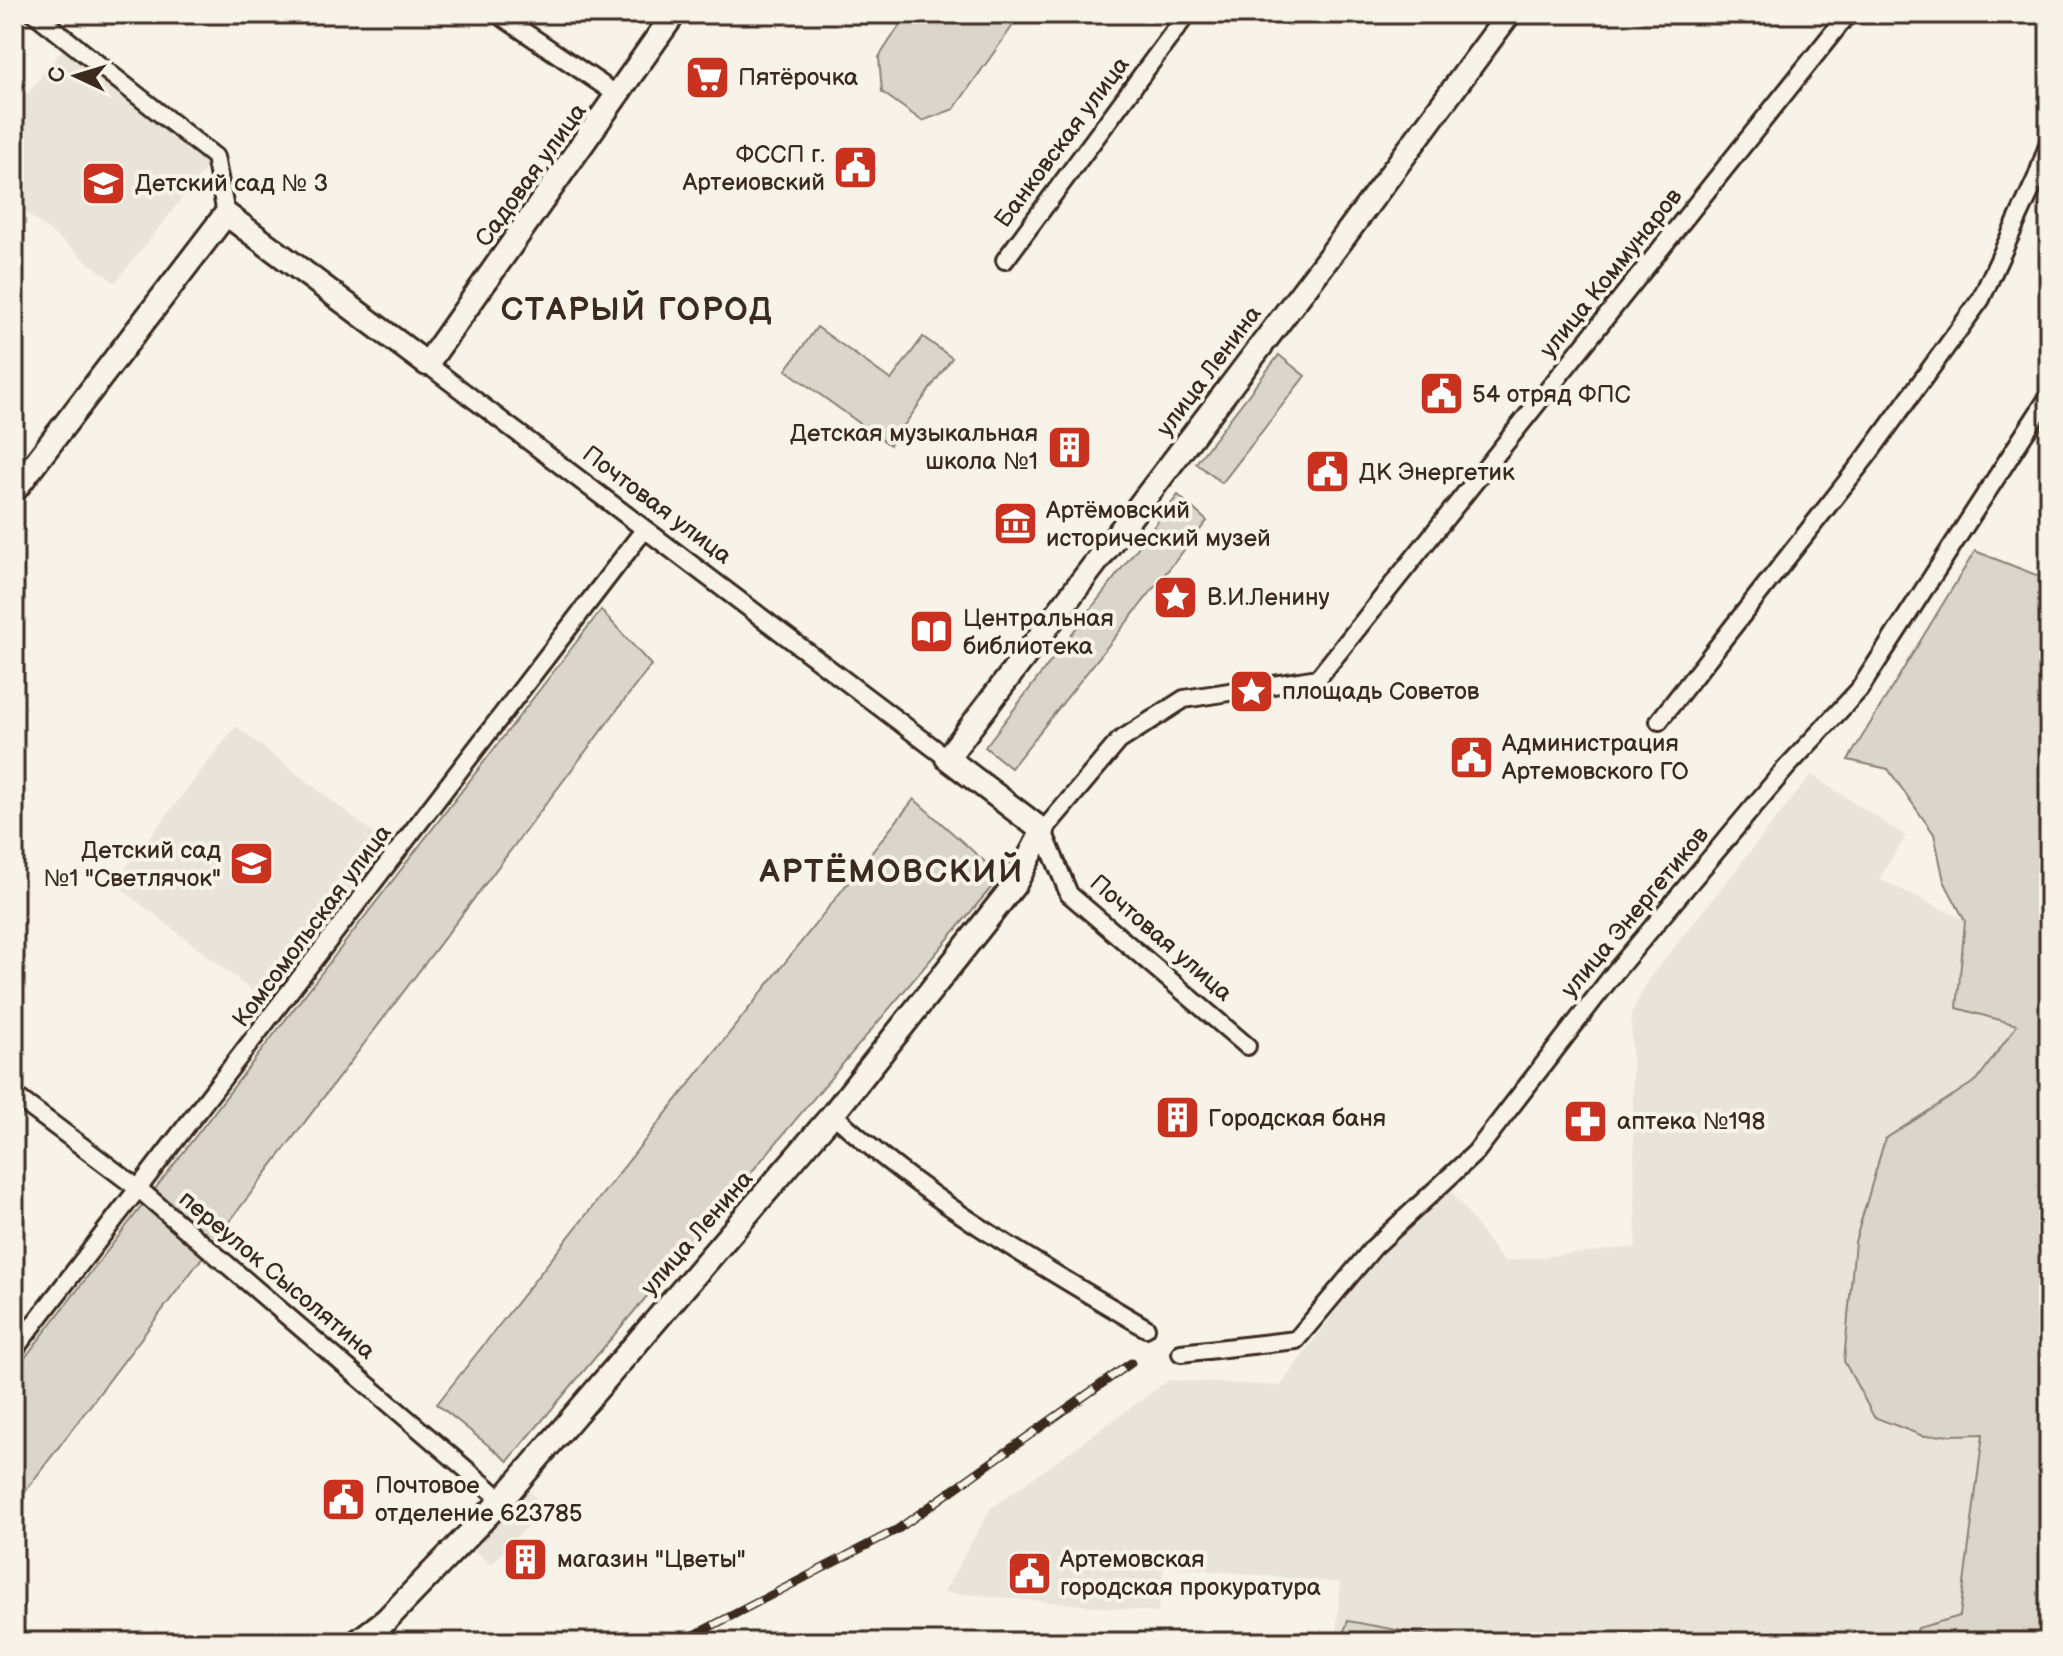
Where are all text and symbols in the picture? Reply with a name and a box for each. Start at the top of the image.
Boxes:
north arrow [36,36,116,116]
street label: Банковская улица [988,51,1136,233]
supermarket icon: Пятёрочка [683,53,731,101]
place label: Пятёрочка [738,63,858,92]
text: С [44,66,72,83]
street label: Садовая улица [469,98,593,252]
place label: ФССП г. Артеиовский [682,140,825,197]
public building icon: ФССП г. Артеиовский [832,144,880,192]
school or university icon: Детский сад № 3 [80,159,128,207]
place label: Детский сад № 3 [135,169,328,198]
street label: улица Коммунаров [1534,182,1689,364]
district label: СТАРЫЙ ГОРОД [501,289,773,330]
street label: улица Ленина [1150,300,1268,442]
public building icon: 54 отряд ФПС [1417,370,1465,418]
place label: 54 отряд ФПС [1472,380,1631,409]
place label: Детская музыкальная школа №1 [790,419,1038,476]
building icon: Детская музыкальная школа №1 [1045,423,1093,471]
street label: Почтовая улица [577,440,737,570]
public building icon: ДК Энергетик [1304,448,1352,496]
place label: ДК Энергетик [1359,458,1515,487]
place label: Артёмовский исторический музей [1045,496,1271,553]
museum icon: Артёмовский исторический музей [991,500,1039,548]
place icon: В.И.Ленину [1152,573,1200,621]
place label: В.И.Ленину [1207,583,1330,612]
place label: Центральная библиотека [963,604,1114,661]
library icon: Центральная библиотека [908,608,956,656]
place icon: площадь Советов [1227,667,1275,715]
place label: площадь Советов [1282,677,1480,706]
place label: Администрация Артемовского ГО [1501,729,1689,786]
public building icon: Администрация Артемовского ГО [1447,733,1495,781]
street label: Комсомольская улица [226,819,398,1033]
street label: улица Энергетиков [1555,820,1715,1003]
place label: Детский сад №1 "Светлячок" [44,836,221,893]
school or university icon: Детский сад №1 "Светлячок" [228,840,276,888]
district label: АРТЁМОВСКИЙ [759,851,1024,892]
street label: Почтовая улица [1084,868,1238,1008]
building icon: Городская баня [1153,1094,1201,1142]
pharmacy icon: аптека №198 [1562,1097,1610,1145]
place label: Городская баня [1208,1104,1386,1133]
place label: аптека №198 [1617,1107,1766,1136]
street label: улица Ленина [635,1165,759,1301]
street label: переулок Сысолятина [173,1184,381,1366]
place label: Почтовое отделение 623785 [375,1471,583,1528]
public building icon: Почтовое отделение 623785 [320,1475,368,1523]
building icon: магазин "Цветы" [502,1535,550,1583]
place label: магазин "Цветы" [557,1545,746,1574]
place label: Артемовская городская прокуратура [1059,1545,1321,1602]
public building icon: Артемовская городская прокуратура [1005,1549,1053,1597]

